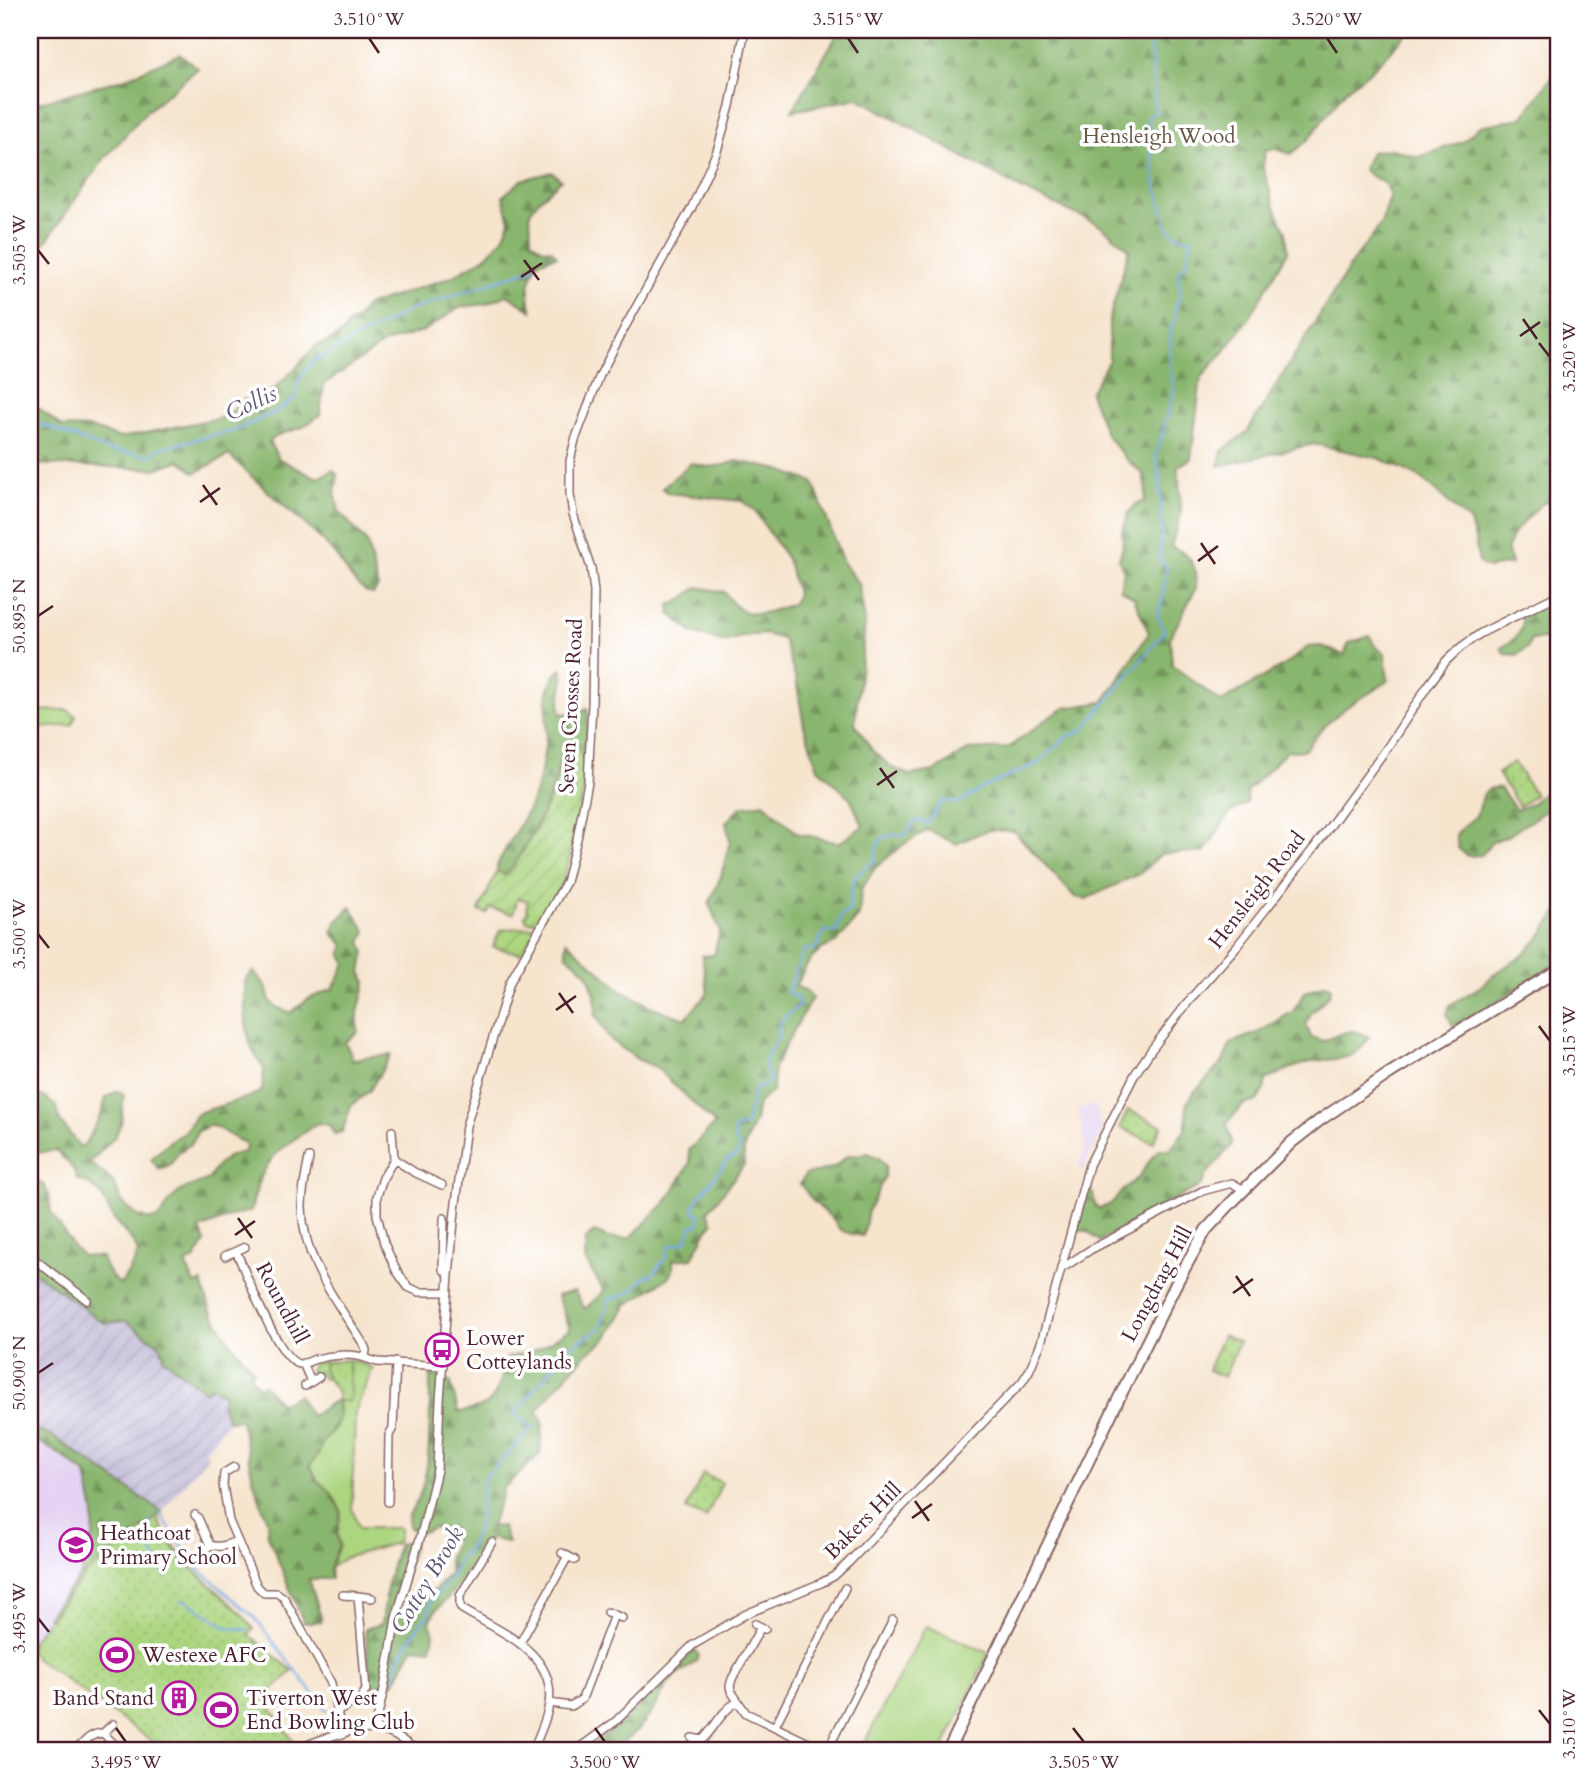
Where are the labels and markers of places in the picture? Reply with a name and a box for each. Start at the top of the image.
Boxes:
place label: Lower Cotteylands [466,1324,572,1377]
bus stop icon: Lower Cotteylands [423,1331,461,1369]
place label: Heathcoat Primary School [100,1519,237,1572]
school or university icon: Heathcoat Primary School [57,1526,95,1564]
sports icon: Westexe AFC [98,1636,136,1674]
place label: Westexe AFC [141,1641,267,1670]
building icon: Band Stand [160,1679,198,1717]
place label: Band Stand [53,1684,154,1713]
place label: Tiverton West End Bowling Club [246,1684,415,1737]
sports icon: Tiverton West End Bowling Club [202,1691,240,1729]

